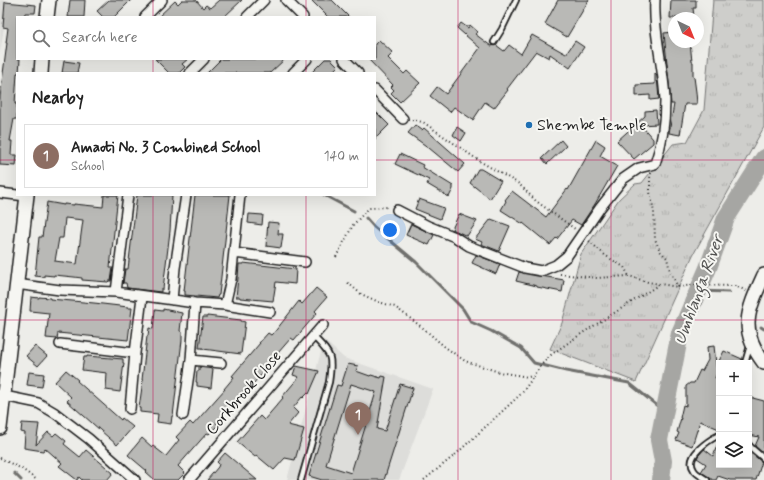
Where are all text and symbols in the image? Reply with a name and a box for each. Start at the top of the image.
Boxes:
north arrow [668,12,704,48]
search box [16,16,376,60]
icon: search [30,27,52,49]
text: Search here [62,28,138,48]
text: Nearby [32,87,84,109]
place label: Shembe Temple [537,115,646,136]
marker: Shembe Temple [524,120,534,130]
text: Amaoti No. 3 Combined School [71,138,261,158]
text: 1 [43,148,49,165]
text: 140 m [324,148,359,165]
text: School [71,158,105,175]
your location [380,220,400,240]
water label: Umhlanga River [669,230,732,348]
street label: Corkbrook Close [201,346,287,440]
map controls [716,360,752,468]
button: + [716,360,752,396]
button: − [716,396,752,432]
pin: 1 [345,402,371,435]
button: layers [716,432,752,468]

